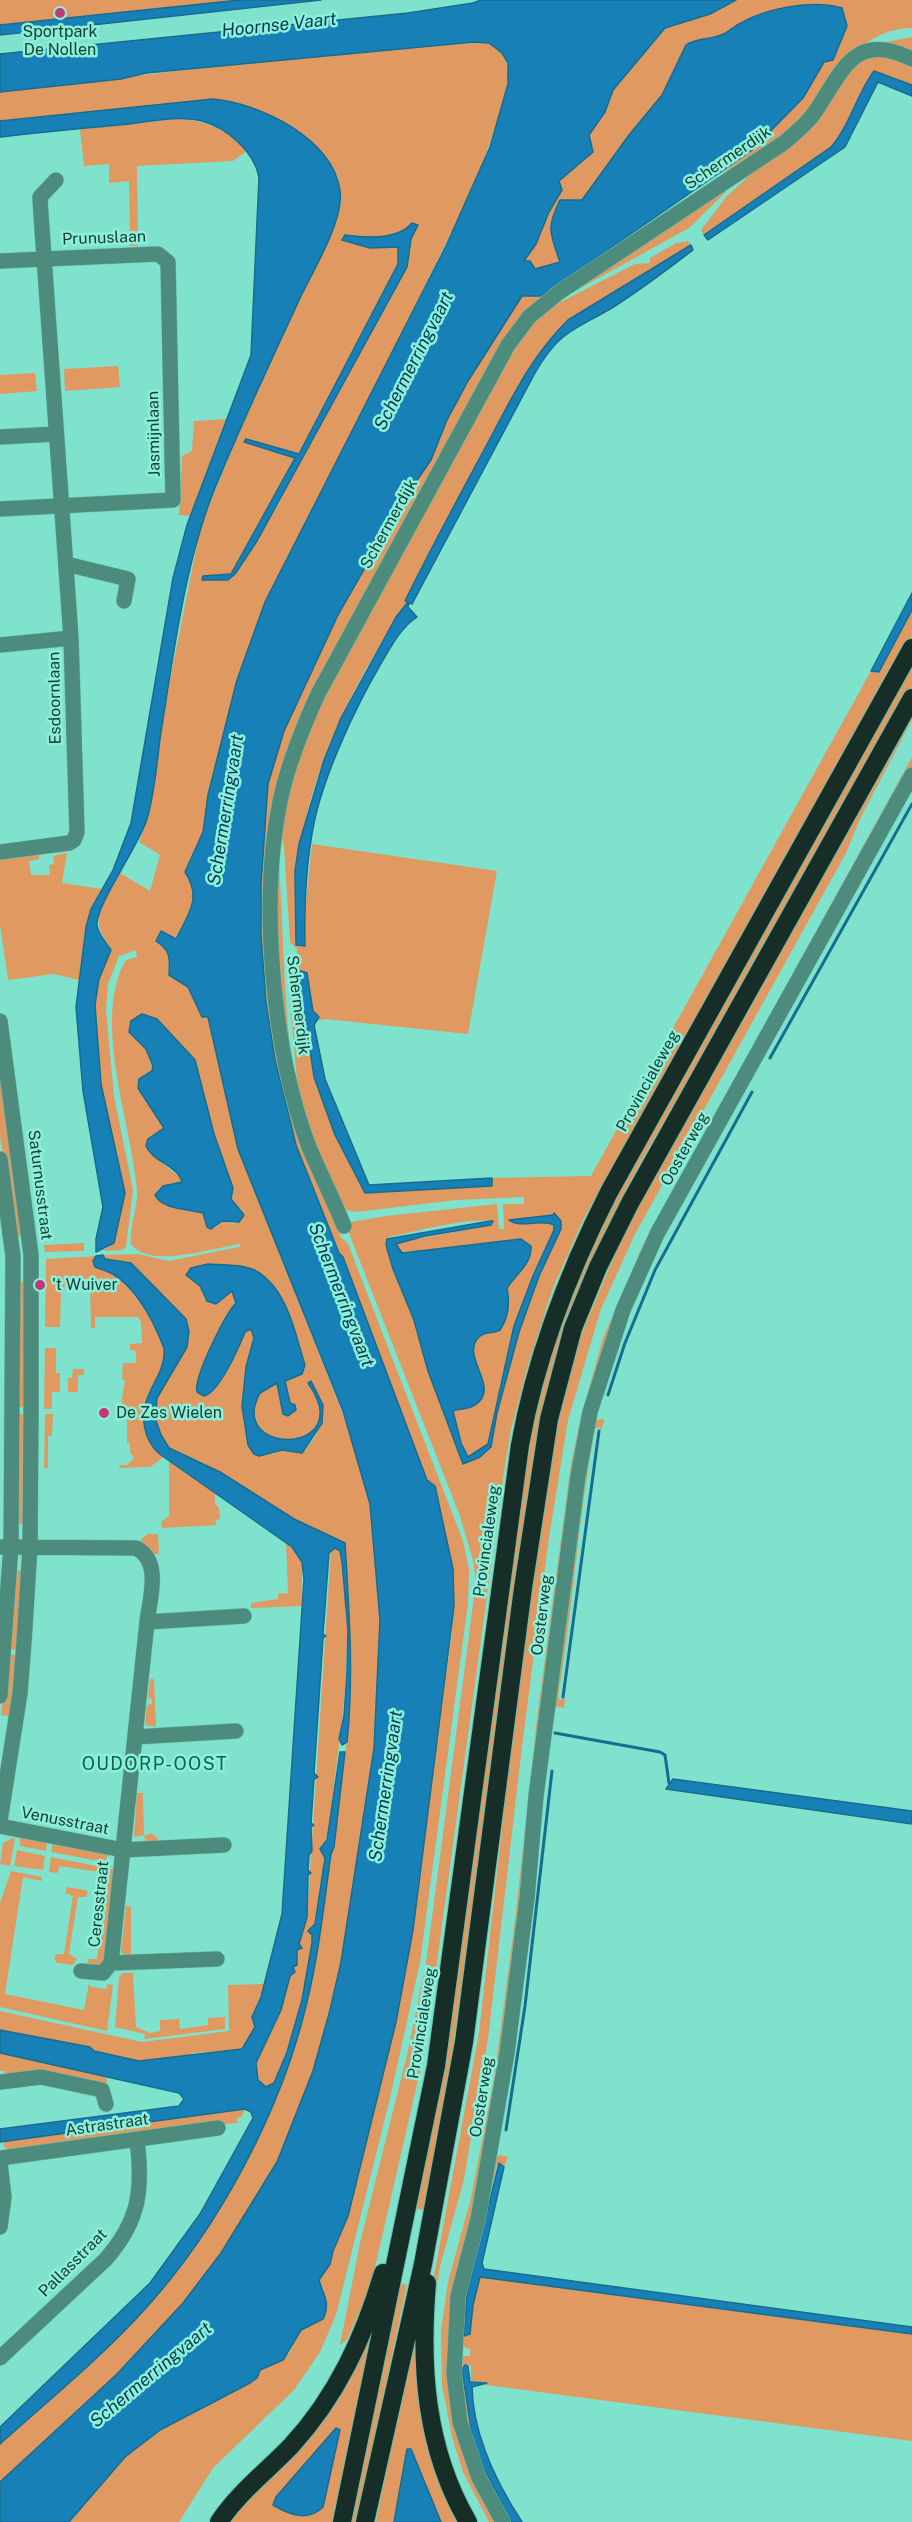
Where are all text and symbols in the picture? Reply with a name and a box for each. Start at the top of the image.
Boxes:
marker: Sportpark De Nollen [53,6,67,20]
water label: Hoornse Vaart [220,8,338,42]
place label: Sportpark De Nollen [22,22,98,60]
street label: Schermerdijk [681,122,775,194]
street label: Prunuslaan [62,227,146,249]
water label: Schermerringvaart [370,288,458,434]
street label: Jasmijnlaan [144,391,164,477]
street label: Schermerdijk [356,476,422,572]
street label: Esdoornlaan [45,652,65,744]
water label: Schermerringvaart [203,733,249,887]
street label: Schermerdijk [282,954,314,1056]
street label: Provincialeweg [612,1027,684,1135]
street label: Oosterweg [657,1109,713,1189]
street label: Saturnusstraat [24,1129,56,1241]
water label: Schermerringvaart [304,1220,378,1370]
place label: 't Wuiver [52,1275,118,1295]
marker: 't Wuiver [33,1278,47,1292]
place label: De Zes Wielen [116,1403,222,1423]
marker: De Zes Wielen [97,1406,111,1420]
street label: Provincialeweg [470,1484,504,1598]
street label: Oosterweg [528,1573,556,1657]
water label: Schermerringvaart [365,1709,407,1863]
district label: OUDORP-OOST [82,1753,228,1775]
street label: Venusstraat [19,1803,111,1839]
street label: Ceresstraat [85,1860,113,1948]
street label: Provincialeweg [404,1966,440,2080]
street label: Oosterweg [466,2055,498,2139]
street label: Astrastraat [64,2110,150,2140]
street label: Pallasstraat [35,2225,111,2301]
water label: Schermerringvaart [86,2318,216,2432]

